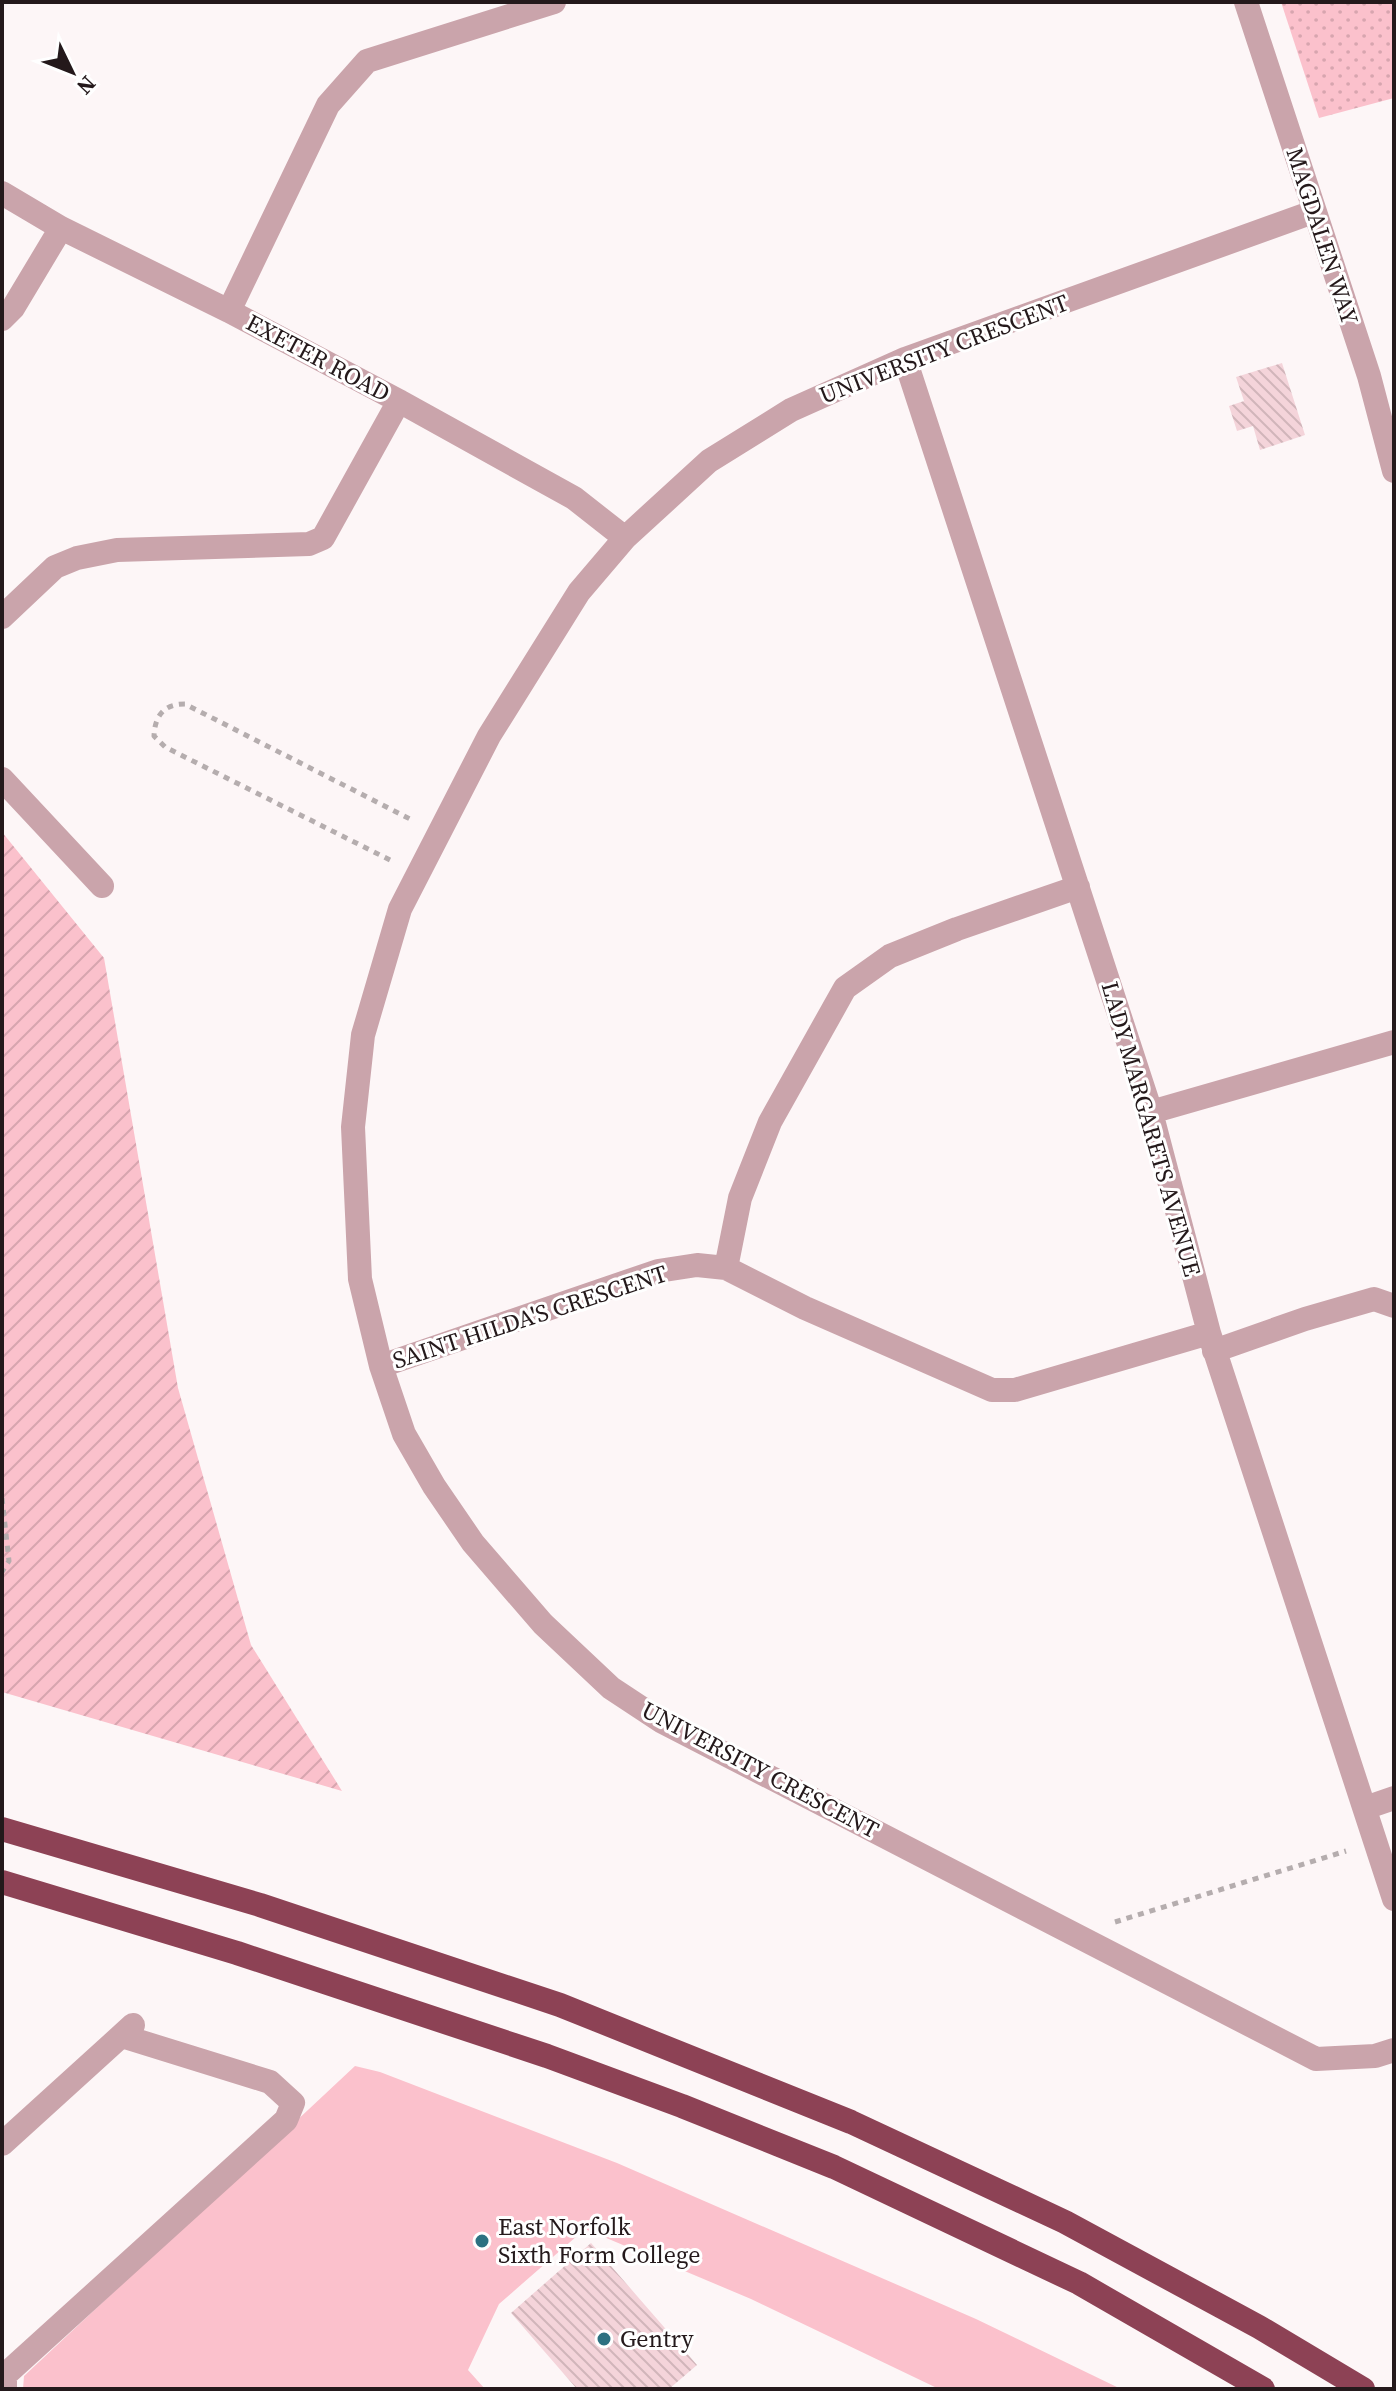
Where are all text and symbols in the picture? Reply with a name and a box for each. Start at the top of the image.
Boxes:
north arrow [32,32,112,112]
text: N [70,70,103,102]
street label: MAGDALEN WAY [1278,143,1367,329]
street label: UNIVERSITY CRESCENT [814,286,1074,411]
street label: EXETER ROAD [240,306,396,409]
street label: LADY MARGARETS AVENUE [1094,978,1209,1280]
street label: SAINT HILDA'S CRESCENT [388,1256,672,1377]
street label: UNIVERSITY CRESCENT [636,1693,885,1846]
place label: East Norfolk Sixth Form College [498,2210,700,2271]
marker: East Norfolk Sixth Form College [473,2232,491,2250]
place label: Gentry [620,2322,694,2355]
marker: Gentry [595,2330,613,2348]

